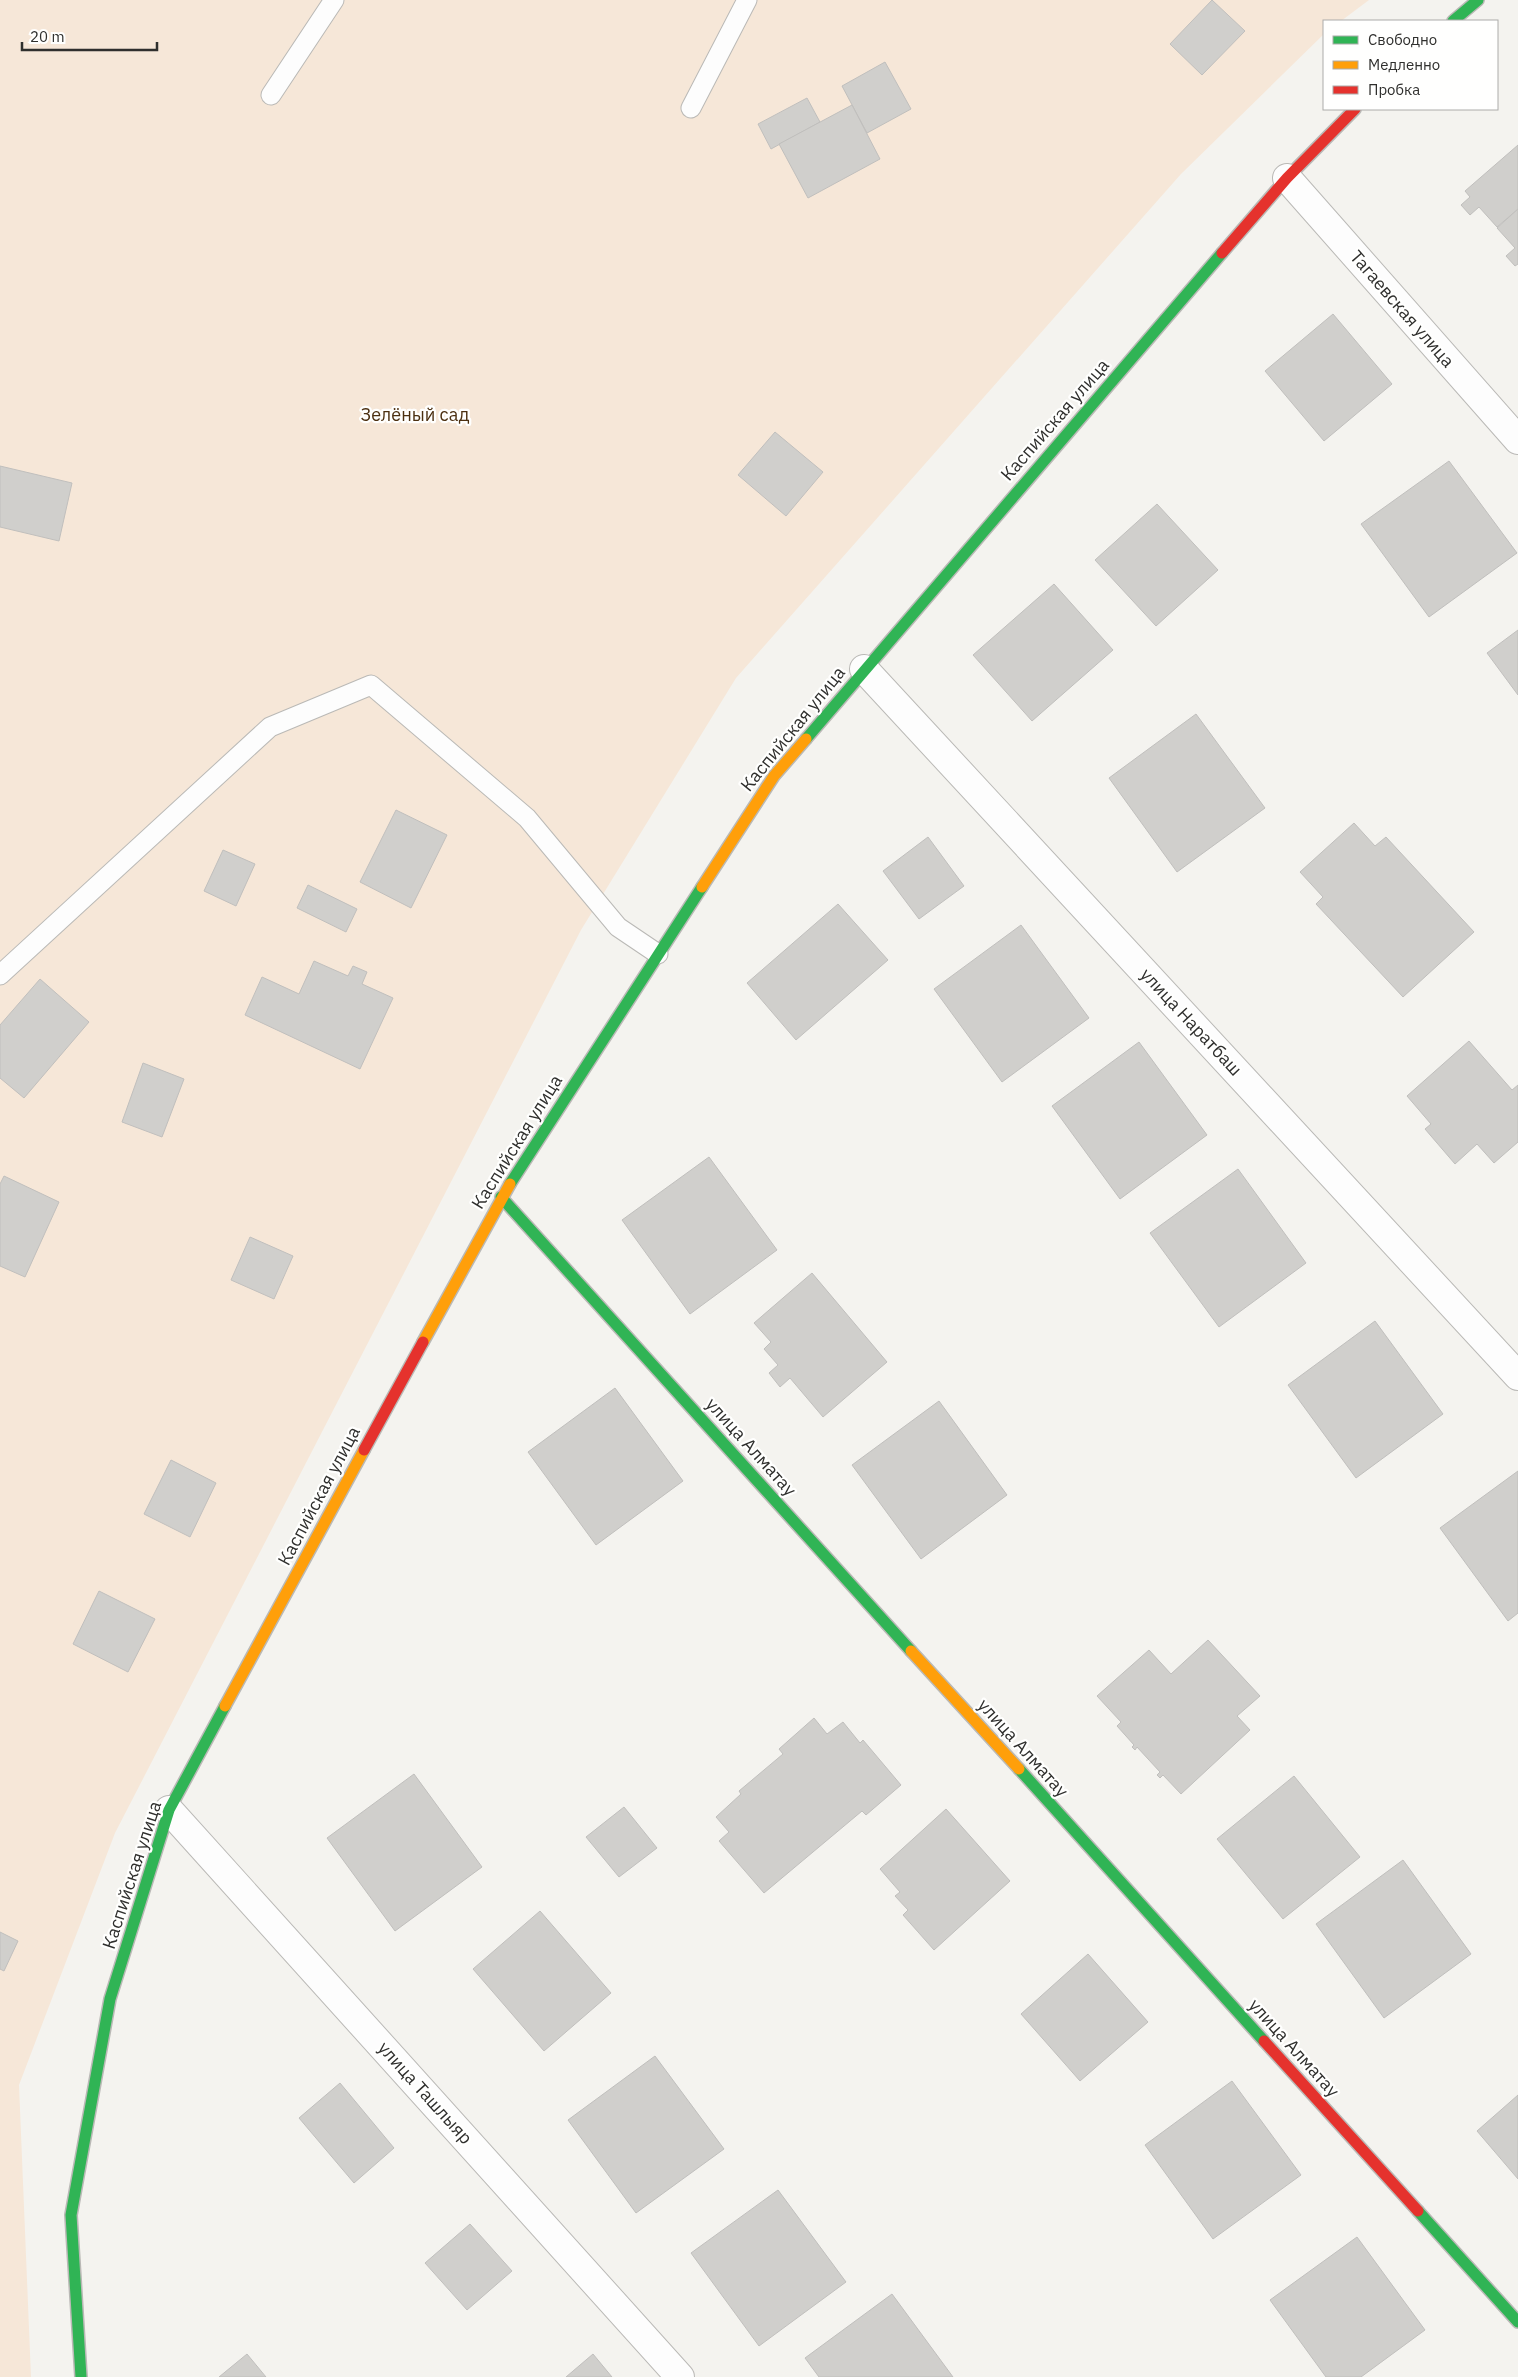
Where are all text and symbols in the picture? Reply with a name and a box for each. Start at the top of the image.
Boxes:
scale bar [22,20,158,52]
legend [1323,20,1498,110]
text: 20 m [30,27,65,46]
text: Свободно [1368,30,1437,49]
text: Медленно [1368,55,1440,74]
text: Пробка [1368,80,1420,99]
street label: Тагаевская улица [1345,245,1460,372]
street label: Каспийская улица [995,354,1114,485]
park label: Зелёный сад [361,403,470,426]
street label: Каспийская улица [735,661,850,796]
street label: улица Наратбаш [1136,963,1247,1080]
street label: Каспийская улица [466,1070,567,1213]
street label: улица Алматау [701,1393,802,1501]
street label: Каспийская улица [272,1422,365,1569]
street label: улица Алматау [973,1694,1074,1802]
street label: Каспийская улица [97,1798,166,1952]
street label: улица Алматау [1244,1994,1345,2102]
street label: улица Ташлыяр [373,2037,478,2149]

